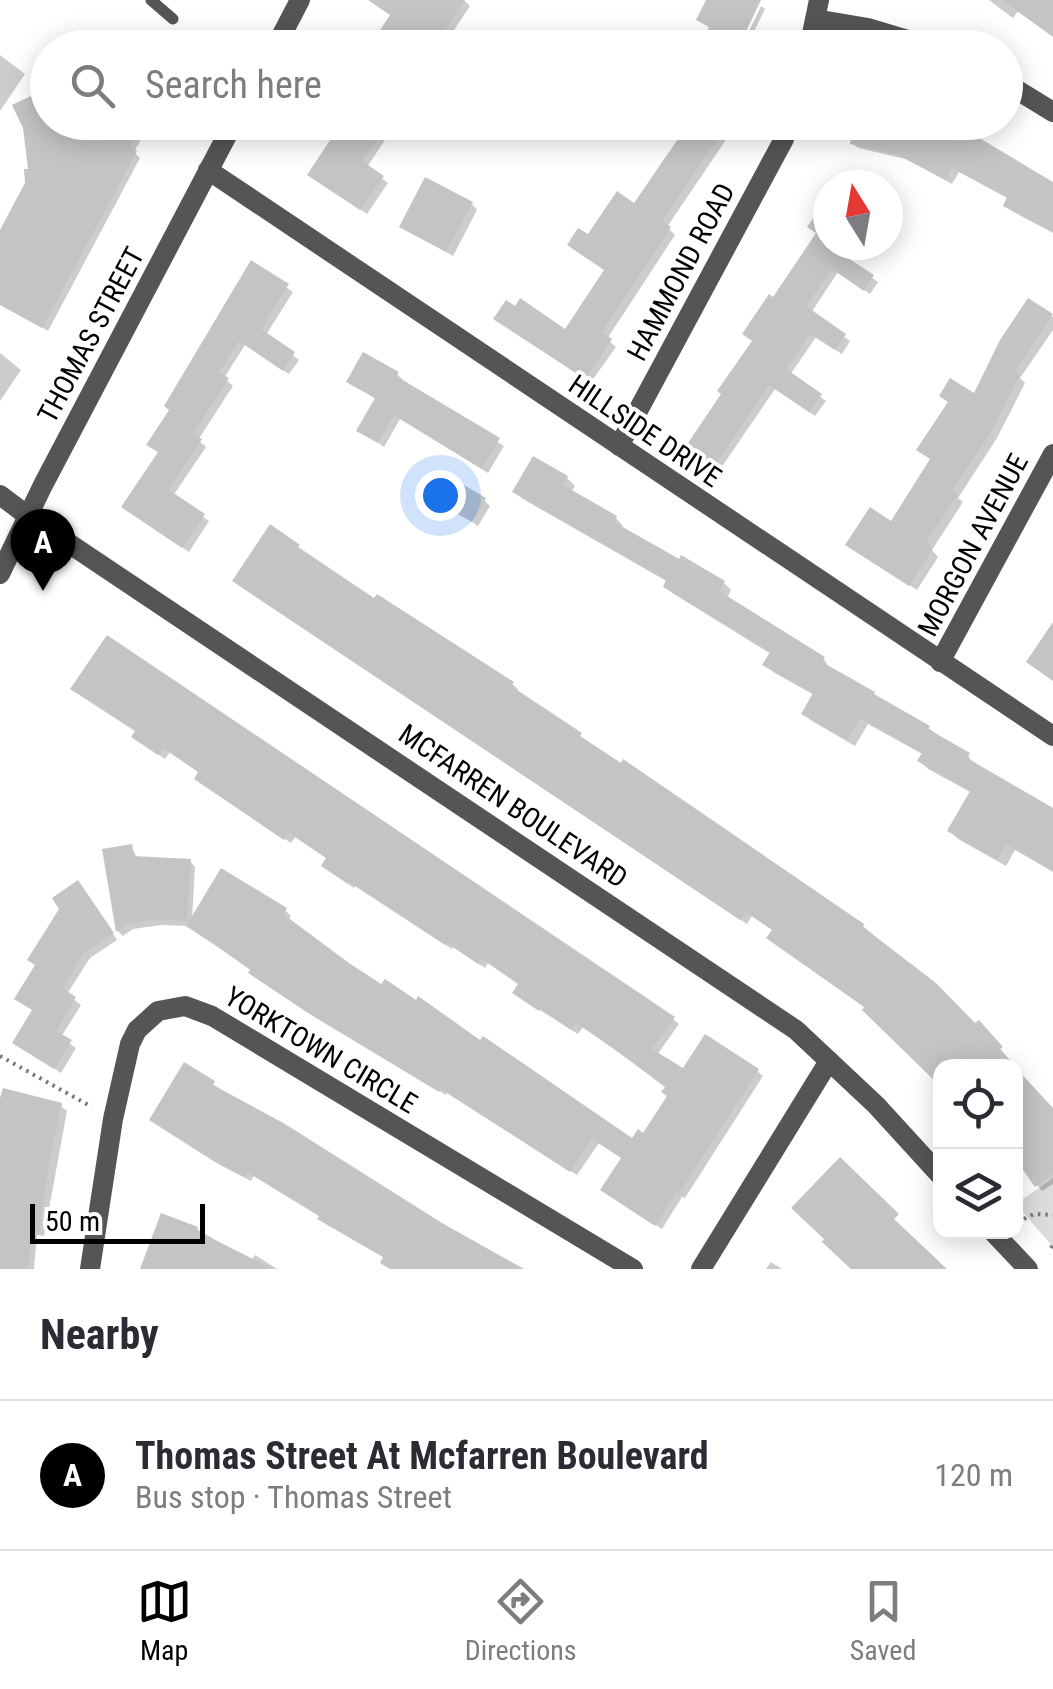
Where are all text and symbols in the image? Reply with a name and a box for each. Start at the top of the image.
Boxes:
search box [30,30,1023,140]
icon: search [65,58,120,113]
text: Search here [145,63,322,107]
north arrow [813,170,903,260]
street label: HAMMOND ROAD [620,178,742,366]
street label: THOMAS STREET [31,242,151,428]
street label: HILLSIDE DRIVE [563,368,727,494]
street label: MORGON AVENUE [911,448,1035,642]
your location [415,470,466,521]
pin: A [10,508,76,591]
street label: MCFARREN BOULEVARD [392,717,634,895]
street label: YORKTOWN CIRCLE [219,980,423,1120]
map controls [933,1059,1023,1239]
button: locate [933,1059,1023,1149]
button: layers [933,1149,1023,1239]
scale bar [30,1199,205,1244]
text: 50 m [45,1205,100,1238]
text: Nearby [40,1310,159,1359]
text: Thomas Street At Mcfarren Boulevard [135,1434,709,1478]
text: A [63,1456,82,1494]
text: 120 m [934,1456,1013,1494]
text: Bus stop · Thomas Street [135,1478,452,1516]
tab: Map [137,1574,192,1667]
tab: Directions [465,1574,577,1667]
tab: Saved [850,1574,916,1667]

